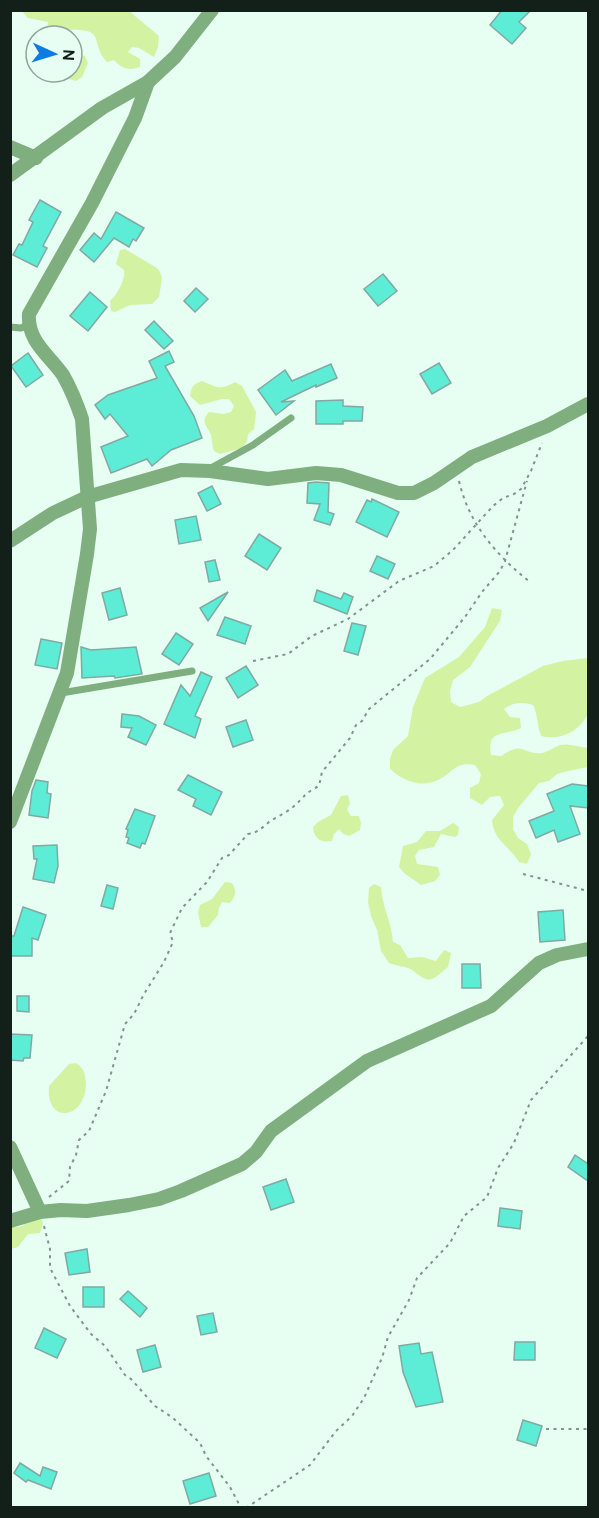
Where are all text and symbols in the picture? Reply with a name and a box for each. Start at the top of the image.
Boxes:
north arrow [24,24,84,84]
text: N [57,48,77,61]

